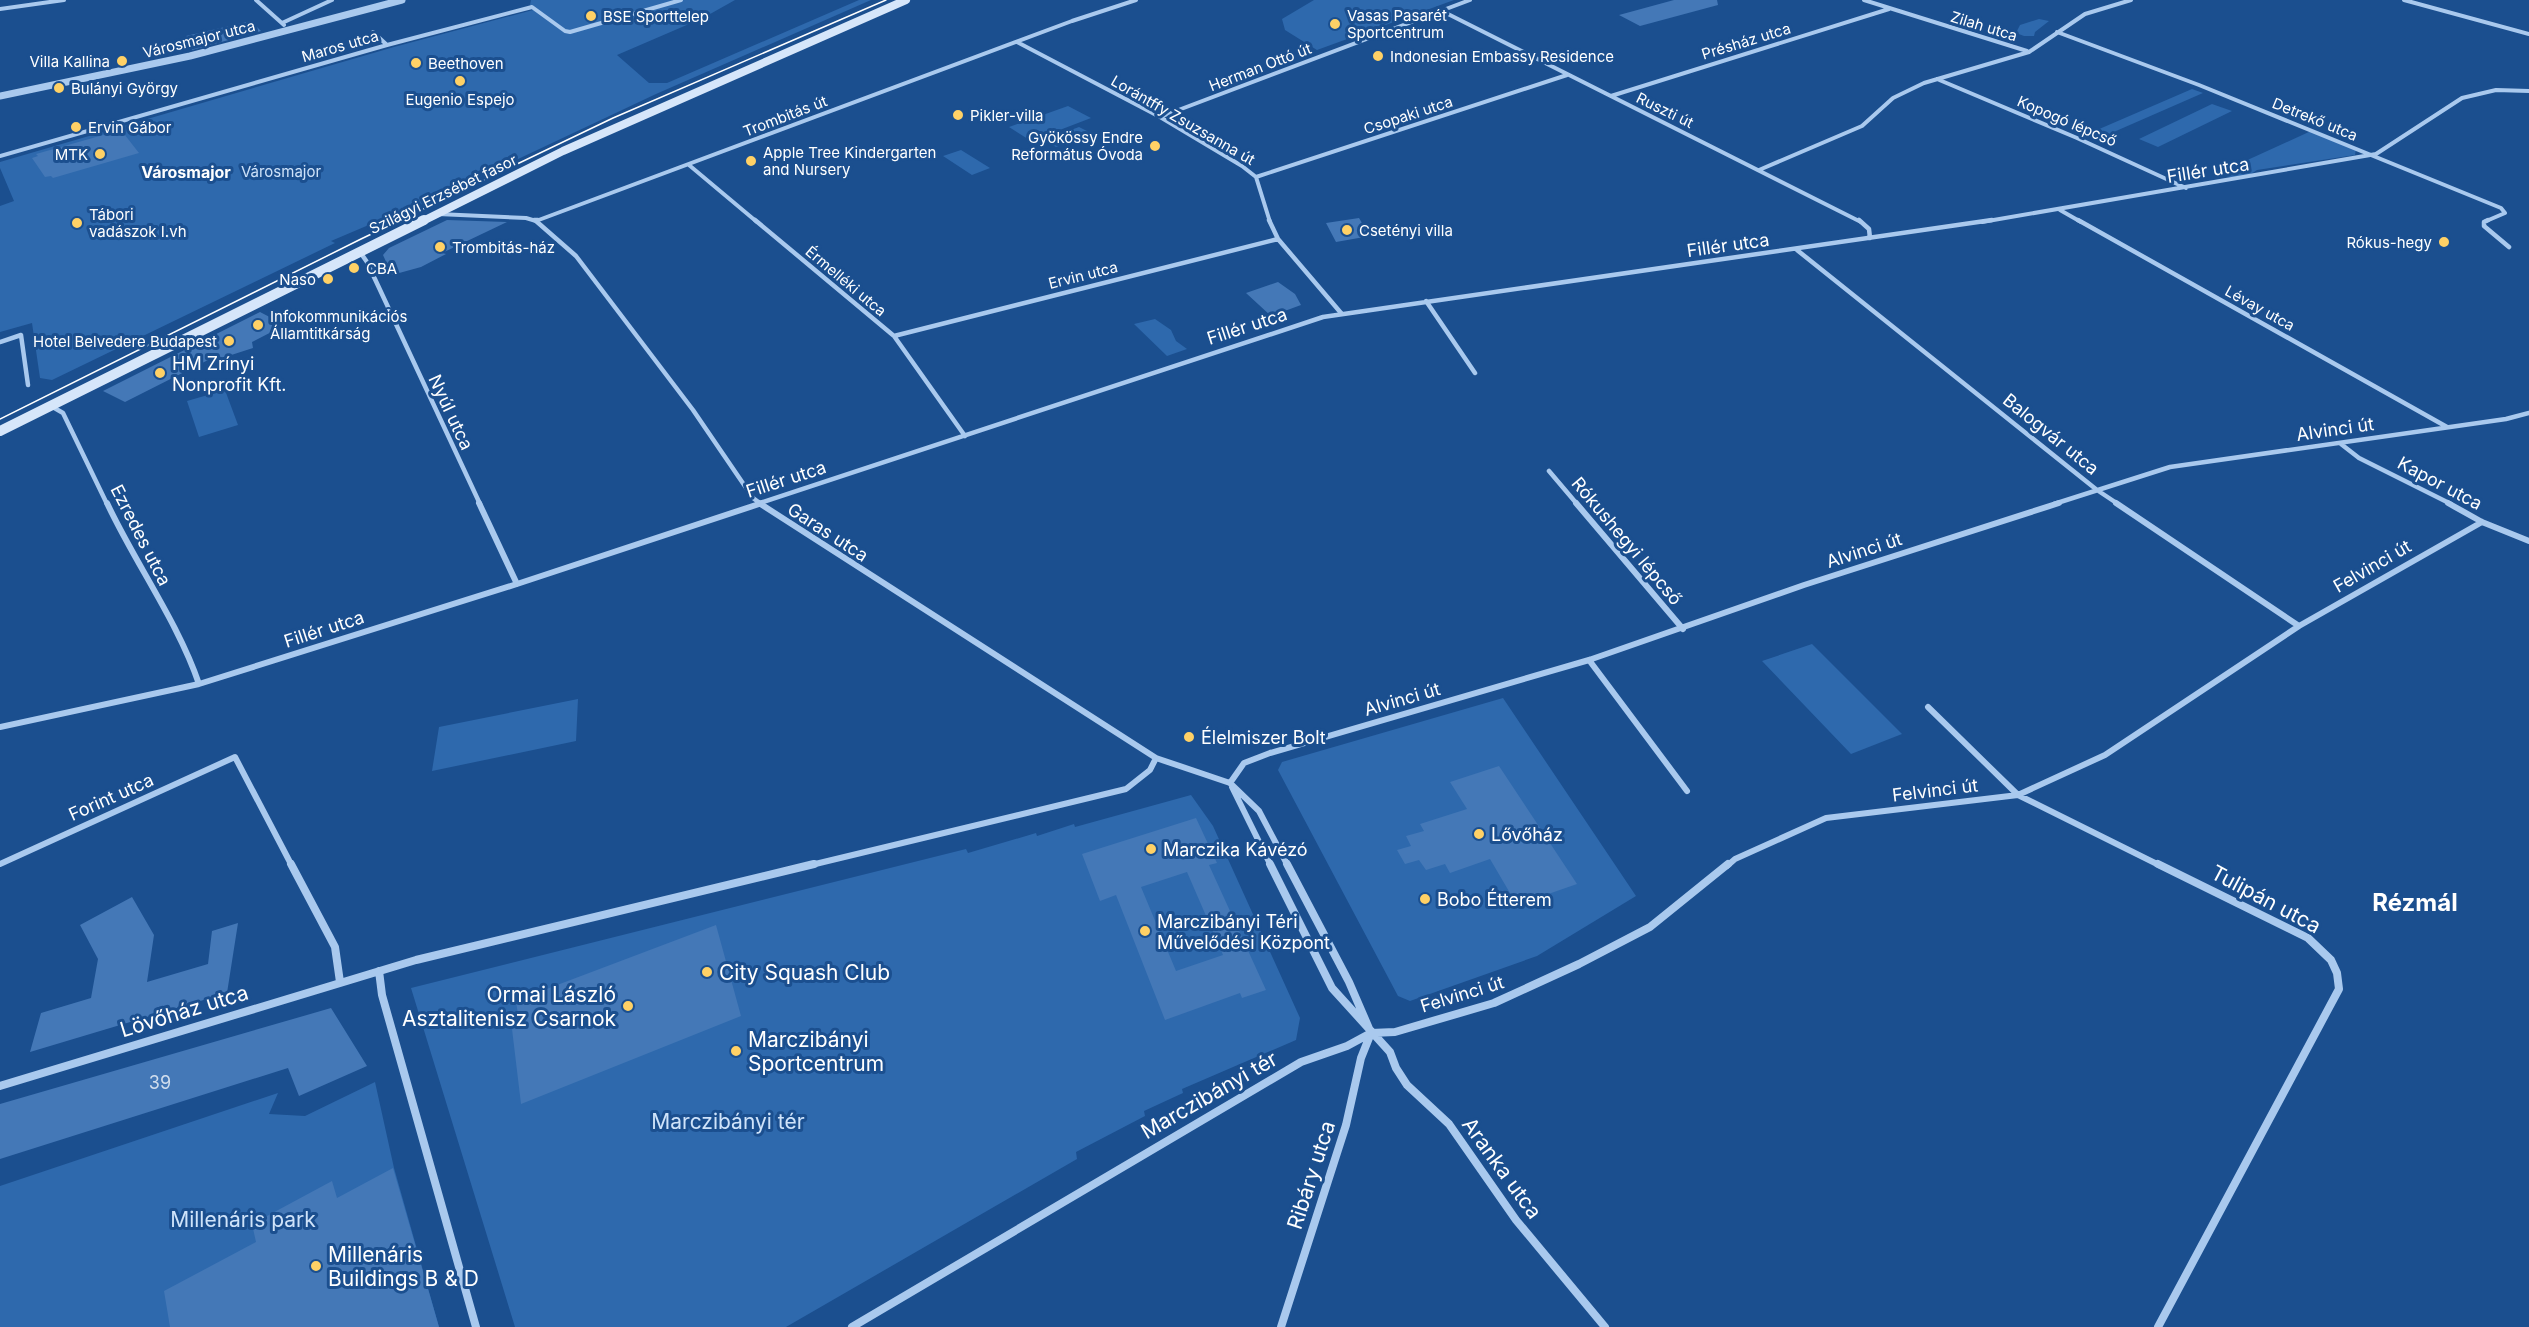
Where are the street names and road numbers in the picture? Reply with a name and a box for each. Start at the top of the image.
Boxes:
street label: Zilah utca [1948,7,2020,45]
street label: Városmajor utca [141,16,257,62]
street label: Présház utca [1699,18,1793,64]
street label: Maros utca [299,26,381,66]
street label: Herman Ottó út [1206,39,1314,95]
street label: Lorántffy Zsuzsanna út [1108,71,1258,169]
street label: Ruszti út [1633,88,1697,132]
street label: Trombitás út [740,91,830,141]
street label: Csopaki utca [1361,92,1455,138]
street label: Kopogó lépcső [2014,92,2120,150]
street label: Detrekő utca [2269,93,2361,145]
street label: Szilágyi Erzsébet fasor [366,150,520,238]
street label: Fillér utca [2165,153,2251,187]
street label: Fillér utca [1685,229,1771,261]
street label: Érmelléki utca [802,242,890,320]
street label: Ervin utca [1046,257,1120,293]
street label: Lévay utca [2222,281,2298,335]
street label: Fillér utca [1204,303,1290,349]
street label: Nyúl utca [424,371,478,453]
street label: Balogvár utca [1999,389,2103,479]
street label: Alvinci út [2295,413,2375,445]
street label: Kapor utca [2394,452,2486,514]
street label: Fillér utca [743,456,829,502]
street label: Rókushegyi lépcső [1567,473,1687,609]
street label: Ezredes utca [107,481,175,589]
street label: Garas utca [784,498,872,566]
street label: Alvinci út [1824,528,1905,572]
street label: Felvinci út [2329,535,2415,597]
street label: Fillér utca [281,606,367,652]
street label: Alvinci út [1362,678,1443,720]
street label: Forint utca [65,769,157,825]
street label: Felvinci út [1891,774,1979,806]
street label: Tulipán utca [2207,860,2325,938]
street label: Felvinci út [1418,971,1506,1017]
street label: Lövőház utca [117,980,251,1042]
street label: Marczibányi tér [1136,1046,1282,1144]
street label: Aranka utca [1457,1113,1547,1223]
street label: Ribáry utca [1282,1118,1340,1232]

